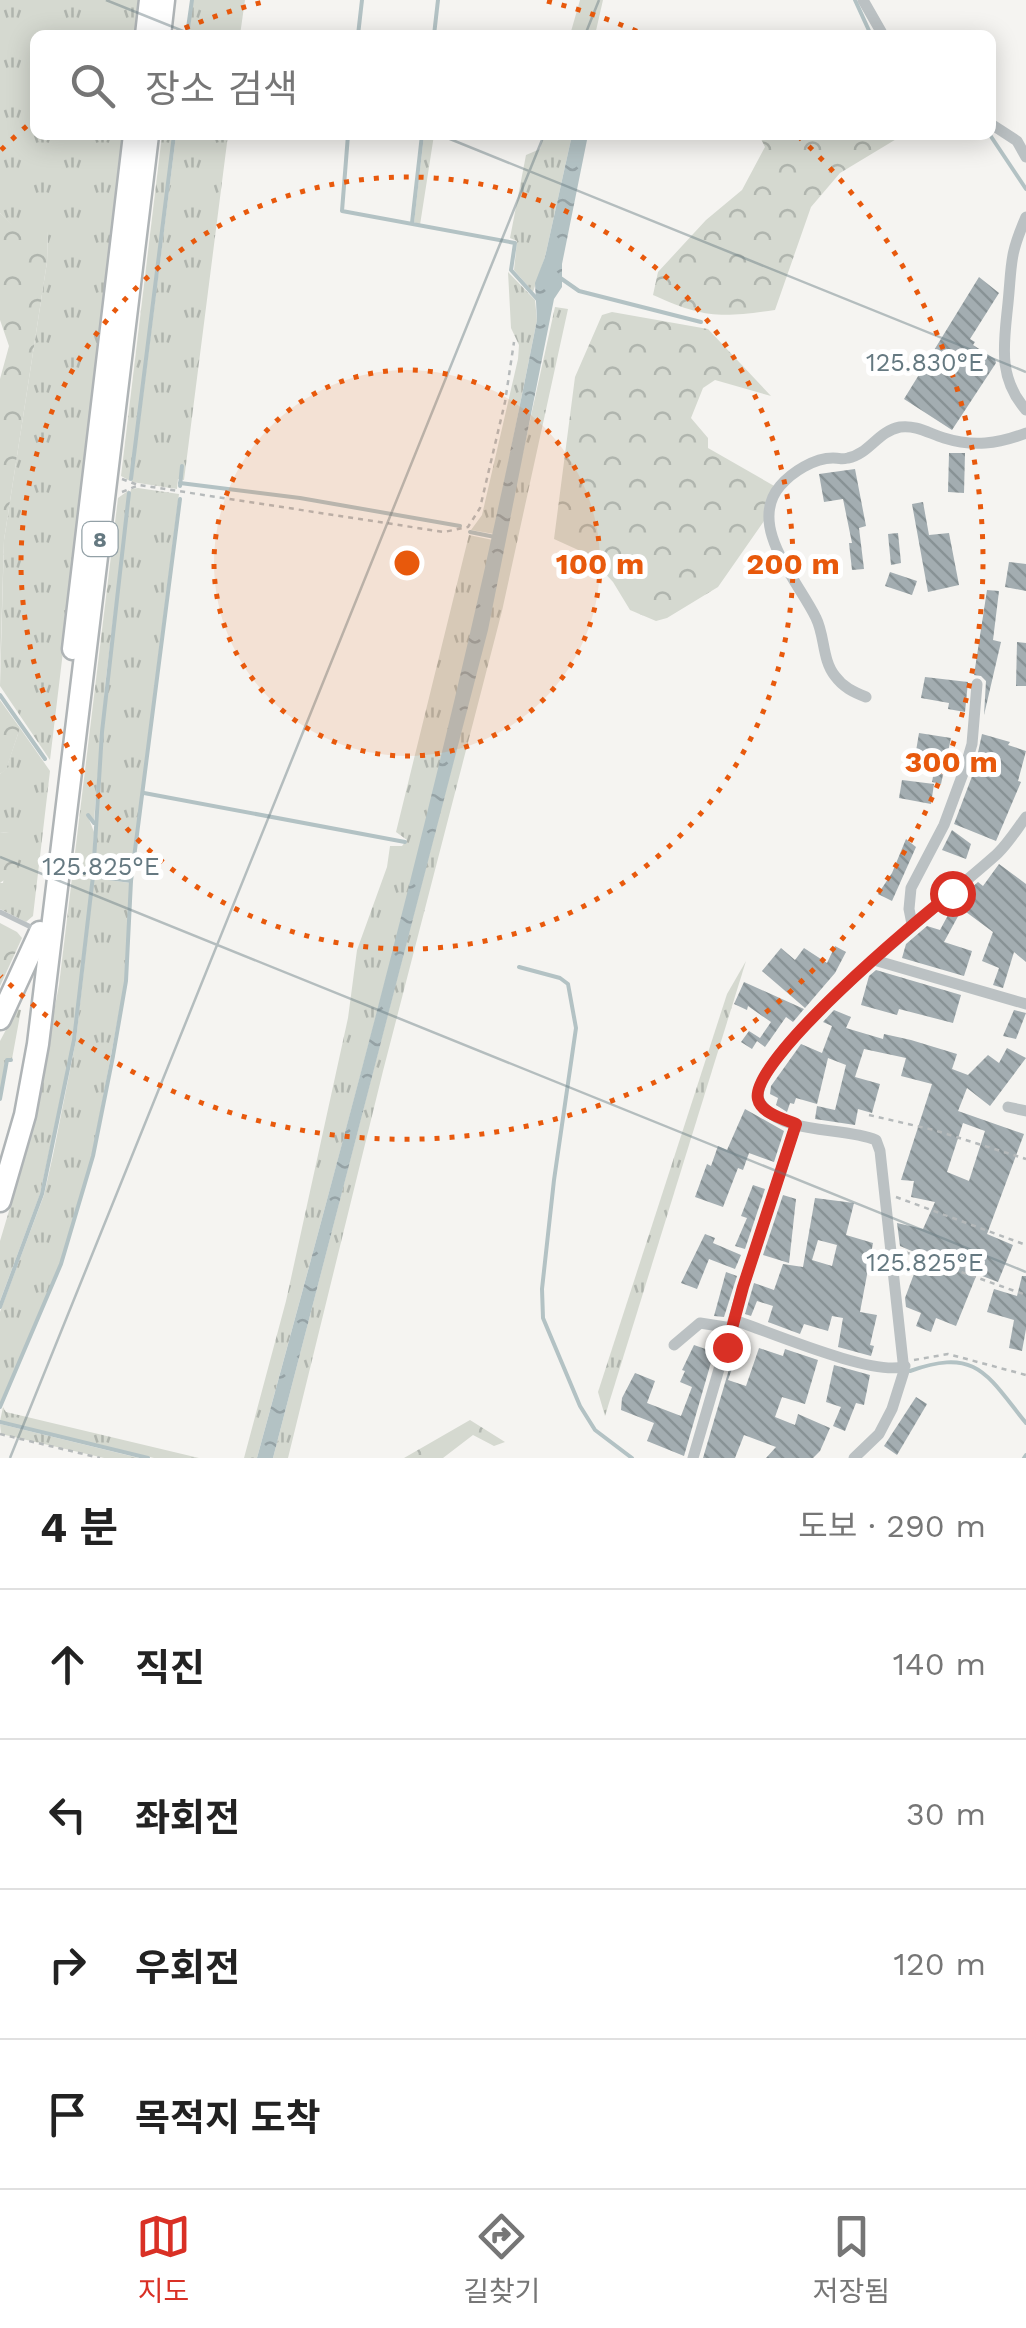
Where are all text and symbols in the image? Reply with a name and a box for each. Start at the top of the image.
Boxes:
search box [30,30,996,140]
icon: search [65,58,120,113]
text: 장소 검색 [145,67,298,111]
text: 125.830°E [866,348,984,377]
road number: 8 [82,522,118,556]
centre of rings [389,545,425,581]
text: 100 m [556,546,644,581]
text: 200 m [746,546,840,581]
text: 300 m [904,744,998,779]
text: 125.825°E [42,852,160,881]
route start [930,871,976,917]
text: 125.825°E [866,1248,984,1277]
route end [705,1325,751,1371]
text: 4 분 [40,1503,118,1552]
text: 도보 · 290 m [798,1507,986,1545]
icon: ahead [40,1637,95,1692]
text: 140 m [893,1645,986,1683]
text: 직진 [135,1646,205,1690]
icon: left [40,1787,95,1842]
text: 30 m [906,1795,986,1833]
text: 좌회전 [135,1796,240,1840]
icon: right [40,1937,95,1992]
text: 120 m [894,1945,986,1983]
text: 우회전 [135,1946,240,1990]
icon: arrive [40,2087,95,2142]
text: 목적지 도착 [135,2096,321,2140]
tab: 지도 [136,2209,191,2309]
tab: 길찾기 [463,2209,540,2309]
tab: 저장됨 [813,2209,890,2309]

